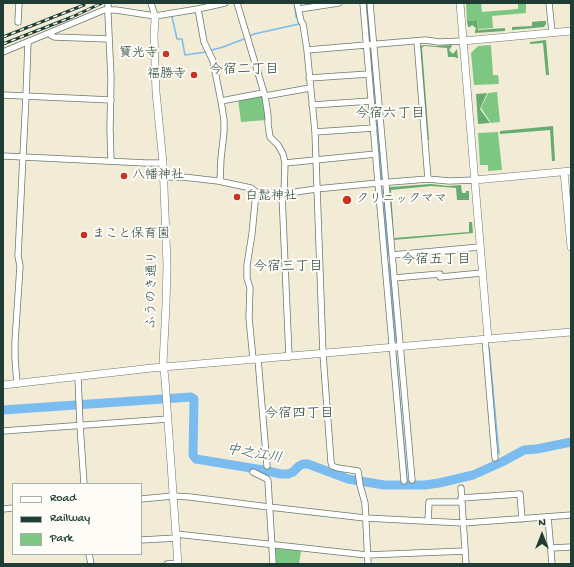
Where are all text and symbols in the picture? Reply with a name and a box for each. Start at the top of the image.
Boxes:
place label: 寶光寺 [119,46,158,62]
marker: 寶光寺 [161,49,171,59]
district label: 今宿二丁目 [209,63,279,79]
place label: 福勝寺 [147,67,186,83]
marker: 福勝寺 [189,70,199,80]
district label: 今宿六丁目 [355,107,425,123]
place label: 八幡神社 [132,168,184,184]
marker: 八幡神社 [119,171,129,181]
place label: 白髭神社 [245,189,297,205]
marker: 白髭神社 [232,192,242,202]
place label: クリニックママ [356,192,447,208]
marker: クリニックママ [341,194,353,206]
place label: まこと保育園 [92,227,170,243]
marker: まこと保育園 [79,230,89,240]
street label: ふうのき通り [145,251,161,329]
district label: 今宿五丁目 [401,253,471,269]
district label: 今宿三丁目 [253,260,323,276]
district label: 今宿四丁目 [264,407,334,423]
water label: 中之江川 [225,442,283,468]
legend [12,483,142,555]
text: Road [50,492,76,506]
text: Railway [50,512,90,526]
north arrow [522,515,562,555]
text: N [538,517,546,529]
text: Park [50,532,73,546]

